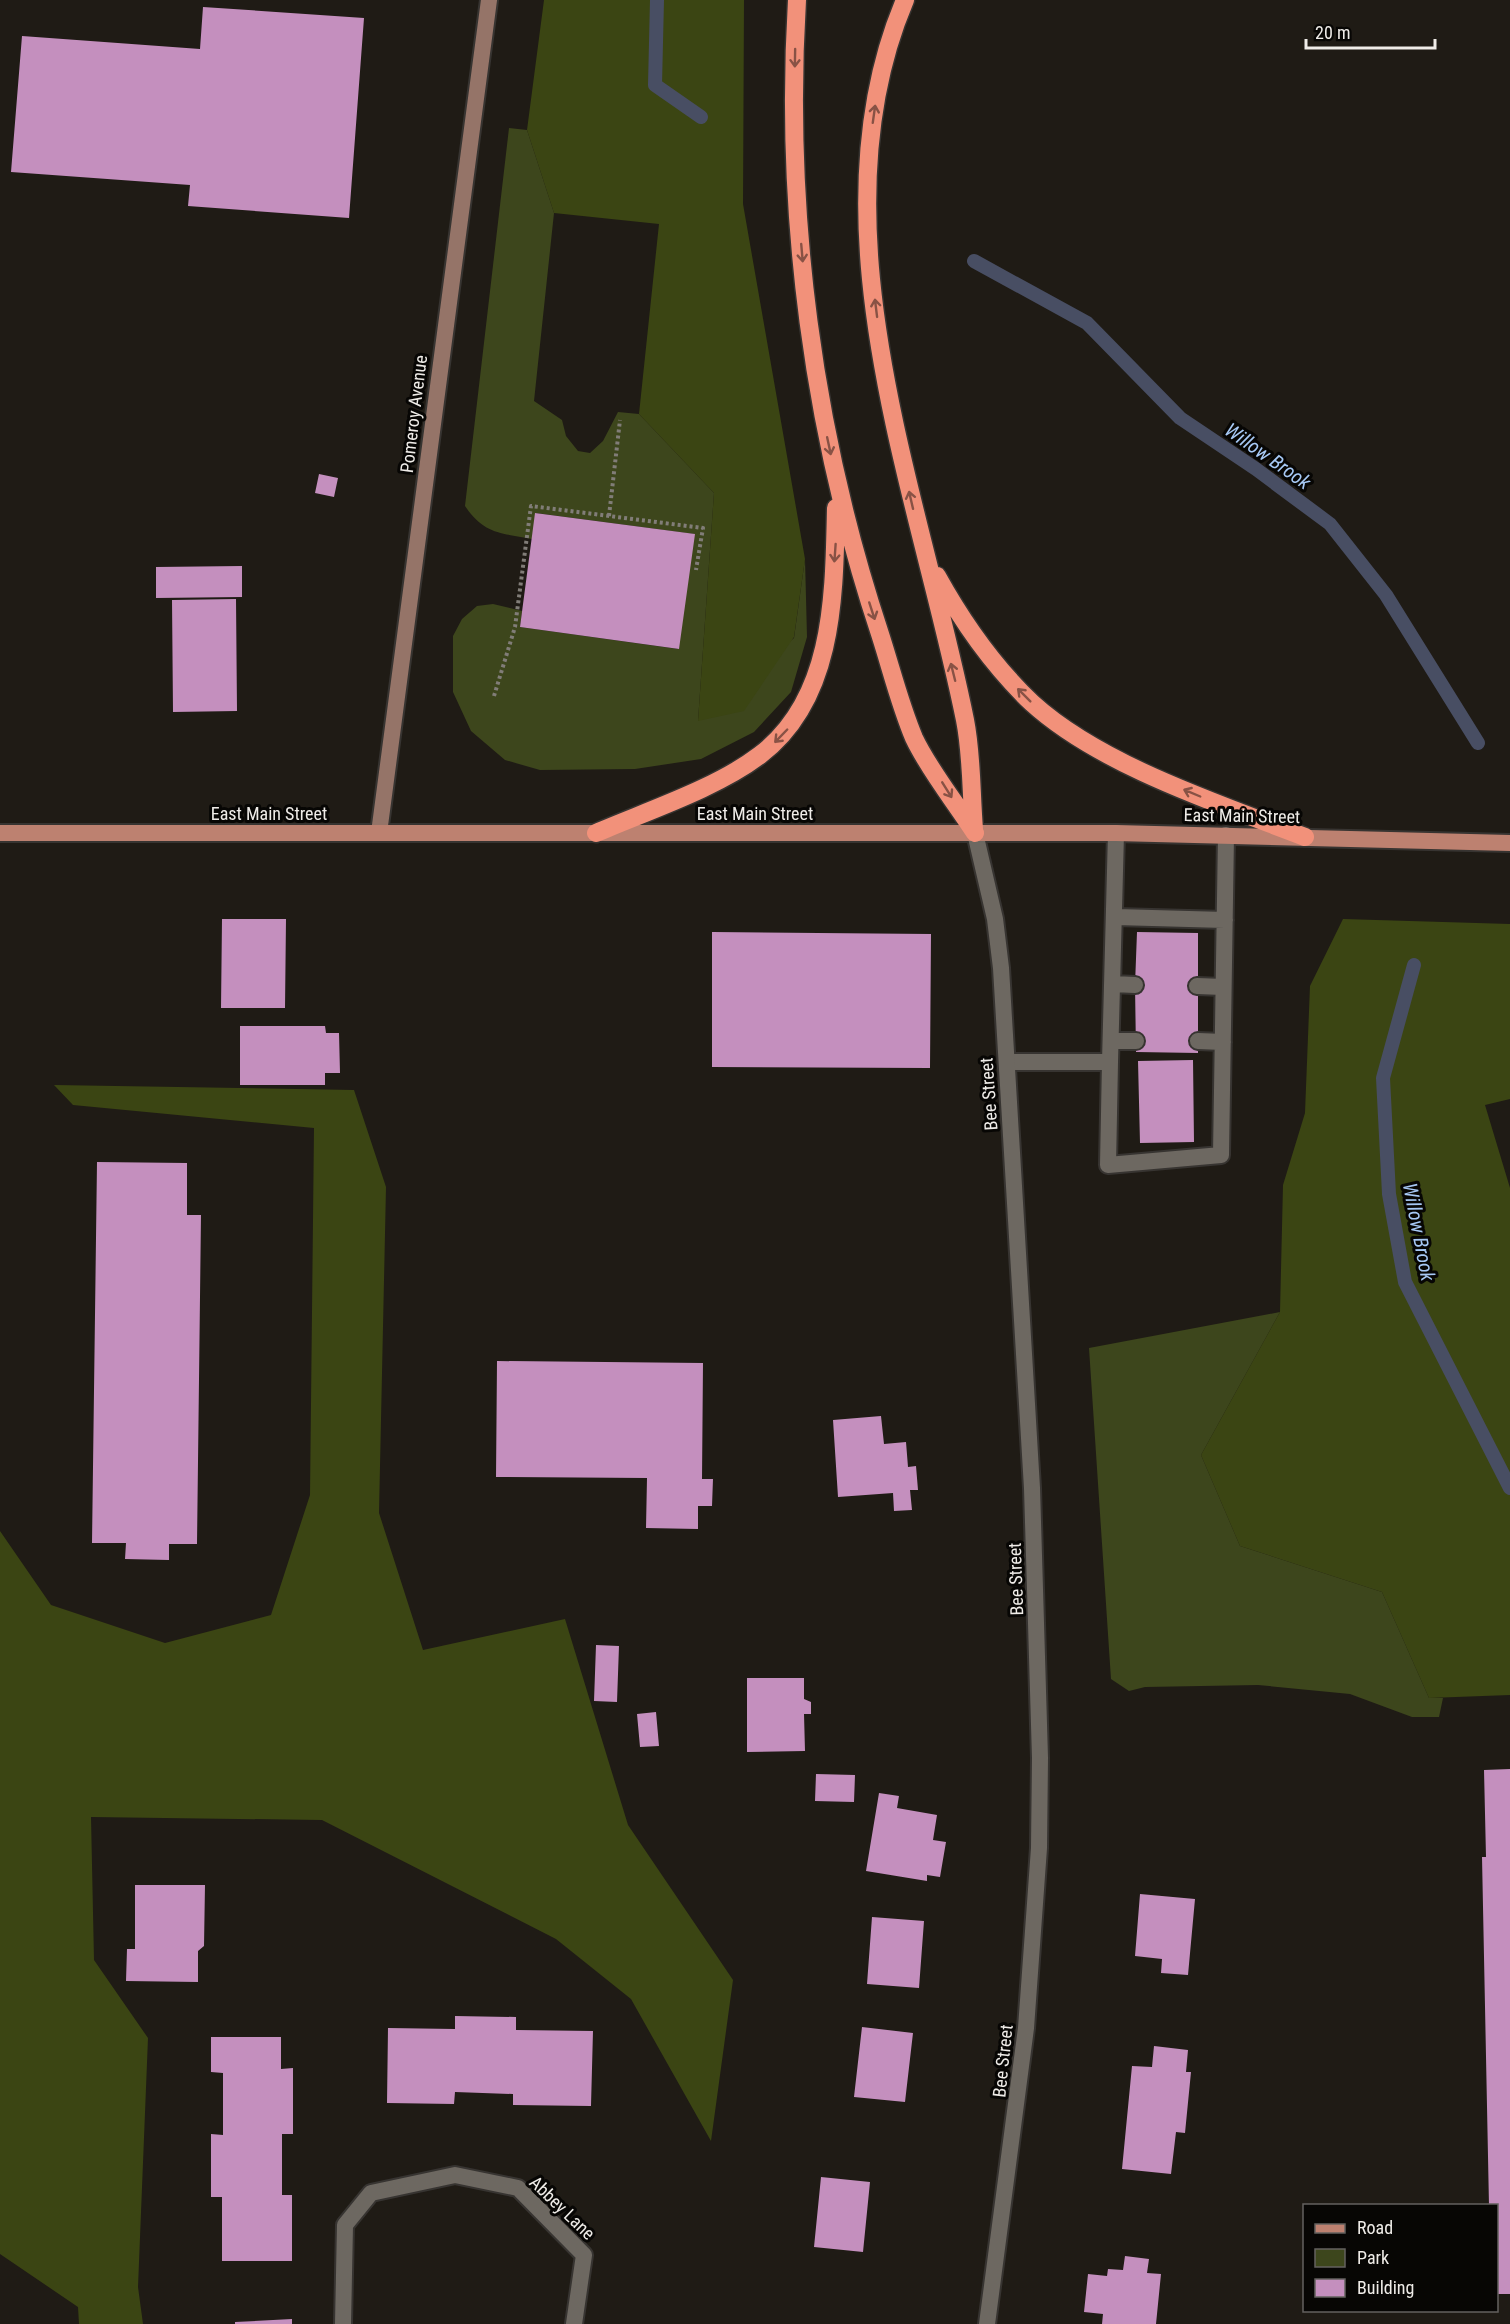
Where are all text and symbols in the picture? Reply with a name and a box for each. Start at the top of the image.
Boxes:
scale bar [1306,12,1435,50]
text: 20 m [1315,22,1350,43]
one-way arrow [789,48,800,68]
one-way arrow [868,104,879,124]
one-way arrow [797,243,808,263]
one-way arrow [870,299,881,318]
street label: Pomeroy Avenue [396,354,431,474]
water label: Willow Brook [1220,418,1317,495]
one-way arrow [824,436,835,455]
one-way arrow [905,490,917,509]
one-way arrow [829,542,840,562]
one-way arrow [868,601,879,620]
one-way arrow [947,663,959,682]
one-way arrow [1017,688,1032,702]
one-way arrow [774,728,789,743]
one-way arrow [941,781,953,797]
one-way arrow [1183,787,1201,798]
street label: East Main Street [211,803,327,824]
street label: East Main Street [697,803,813,824]
street label: East Main Street [1184,804,1300,827]
street label: Bee Street [975,1057,1002,1131]
water label: Willow Brook [1398,1181,1441,1284]
street label: Bee Street [1004,1542,1027,1616]
street label: Bee Street [988,2024,1017,2098]
street label: Abbey Lane [525,2171,599,2244]
legend [1303,2204,1498,2312]
text: Road [1357,2217,1393,2238]
text: Park [1357,2247,1389,2268]
text: Building [1357,2277,1414,2298]

